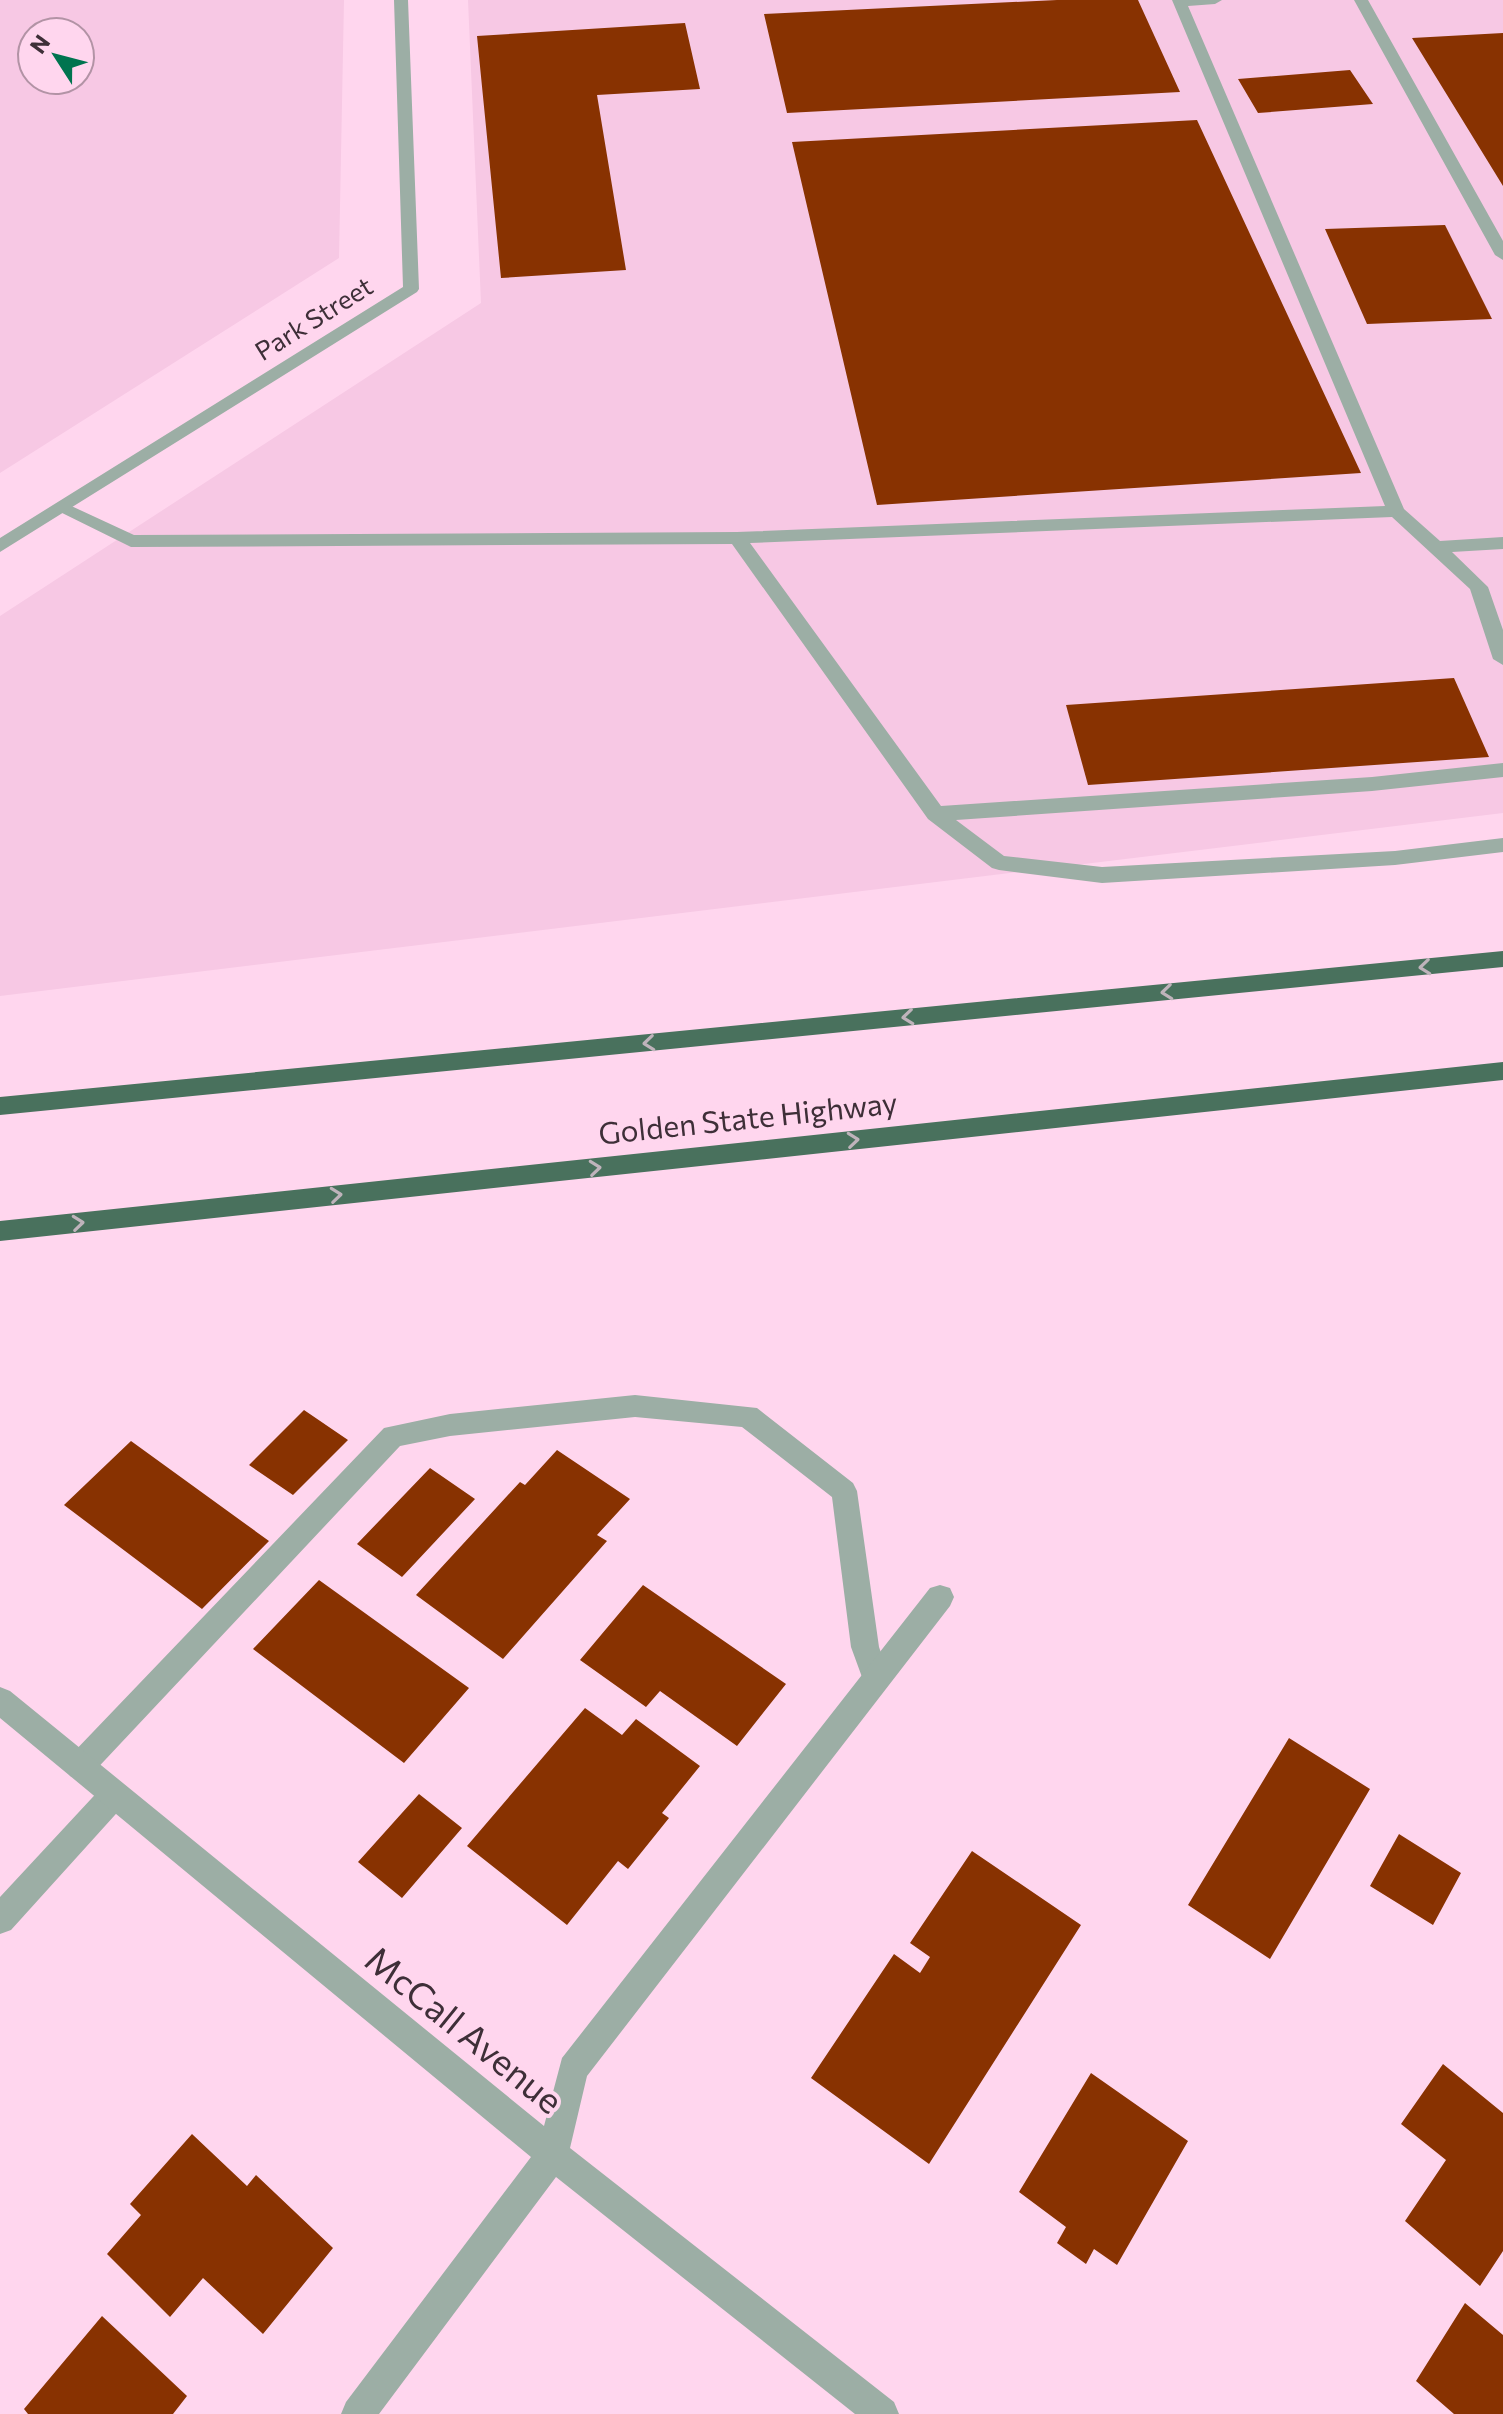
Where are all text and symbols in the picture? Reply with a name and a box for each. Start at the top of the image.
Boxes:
north arrow [16,16,96,96]
text: N [24,29,55,59]
street label: Park Street [249,269,378,366]
one-way arrow [1418,958,1431,975]
one-way arrow [1160,983,1173,1000]
one-way arrow [901,1009,914,1026]
one-way arrow [642,1034,655,1051]
street label: Golden State Highway [596,1082,899,1151]
one-way arrow [847,1132,860,1149]
one-way arrow [589,1159,602,1176]
one-way arrow [330,1187,343,1204]
one-way arrow [71,1215,84,1232]
street label: McCall Avenue [358,1936,573,2121]

